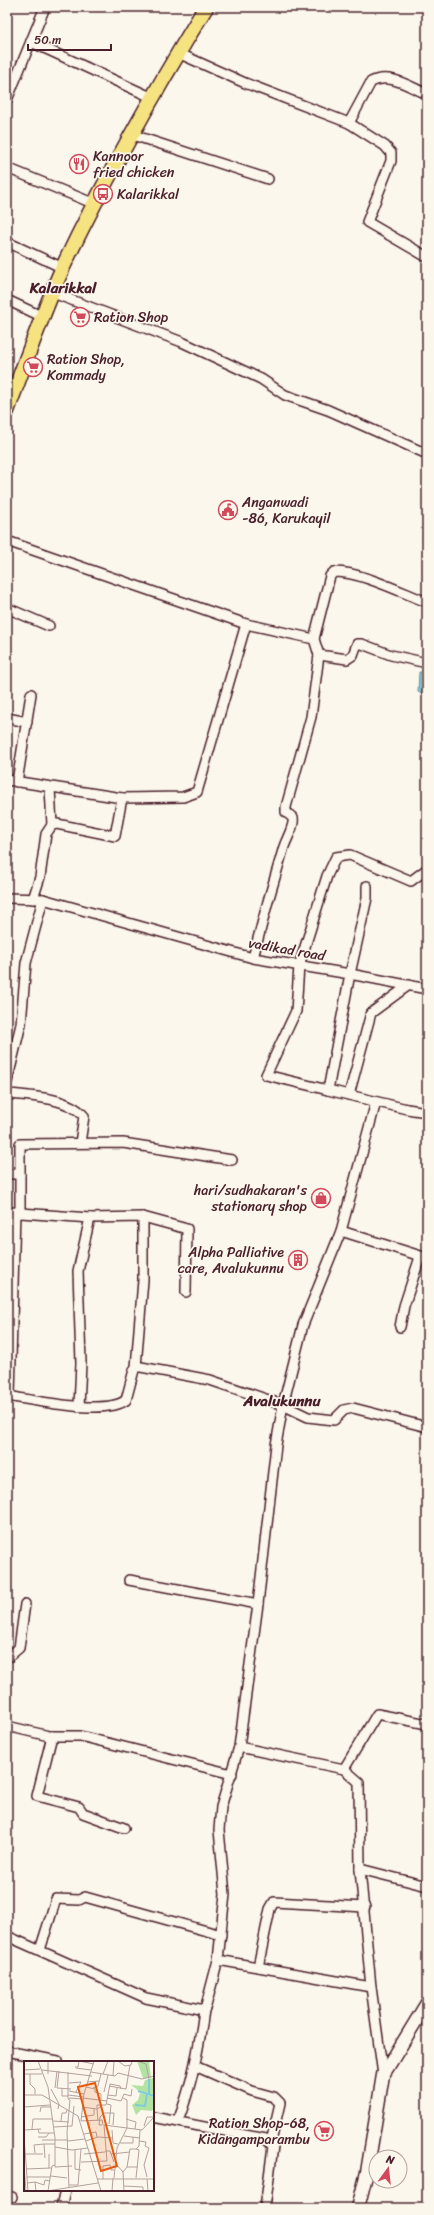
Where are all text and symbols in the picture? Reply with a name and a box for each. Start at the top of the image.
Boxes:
scale bar [28,26,111,52]
text: 50 m [34,29,61,51]
place label: Kannoor fried chicken [93,144,175,185]
restaurant icon: Kannoor fried chicken [68,153,90,175]
place label: Kalarikkal [117,182,180,207]
bus stop icon: Kalarikkal [92,183,114,205]
district label: Kalarikkal [29,275,97,301]
place label: Ration Shop [94,305,169,330]
supermarket icon: Ration Shop [69,306,91,328]
place label: Ration Shop, Kommady [47,347,125,388]
supermarket icon: Ration Shop, Kommady [22,356,44,378]
place label: Anganwadi -86, Karukayil [241,490,332,531]
public building icon: Anganwadi -86, Karukayil [217,499,239,521]
street label: vadikad road [247,930,329,969]
place label: hari/sudhakaran's stationary shop [193,1178,308,1219]
shop icon: hari/sudhakaran's stationary shop [310,1187,332,1209]
place label: Alpha Palliative care, Avalukunnu [178,1240,284,1281]
building icon: Alpha Palliative care, Avalukunnu [287,1249,309,1271]
district label: Avalukunnu [243,1388,321,1414]
inset map [24,2061,154,2191]
place label: Ration Shop-68, Kidangamparambu [198,2111,310,2152]
supermarket icon: Ration Shop-68, Kidangamparambu [313,2120,335,2142]
north arrow [368,2149,408,2189]
text: N [383,2149,397,2170]

